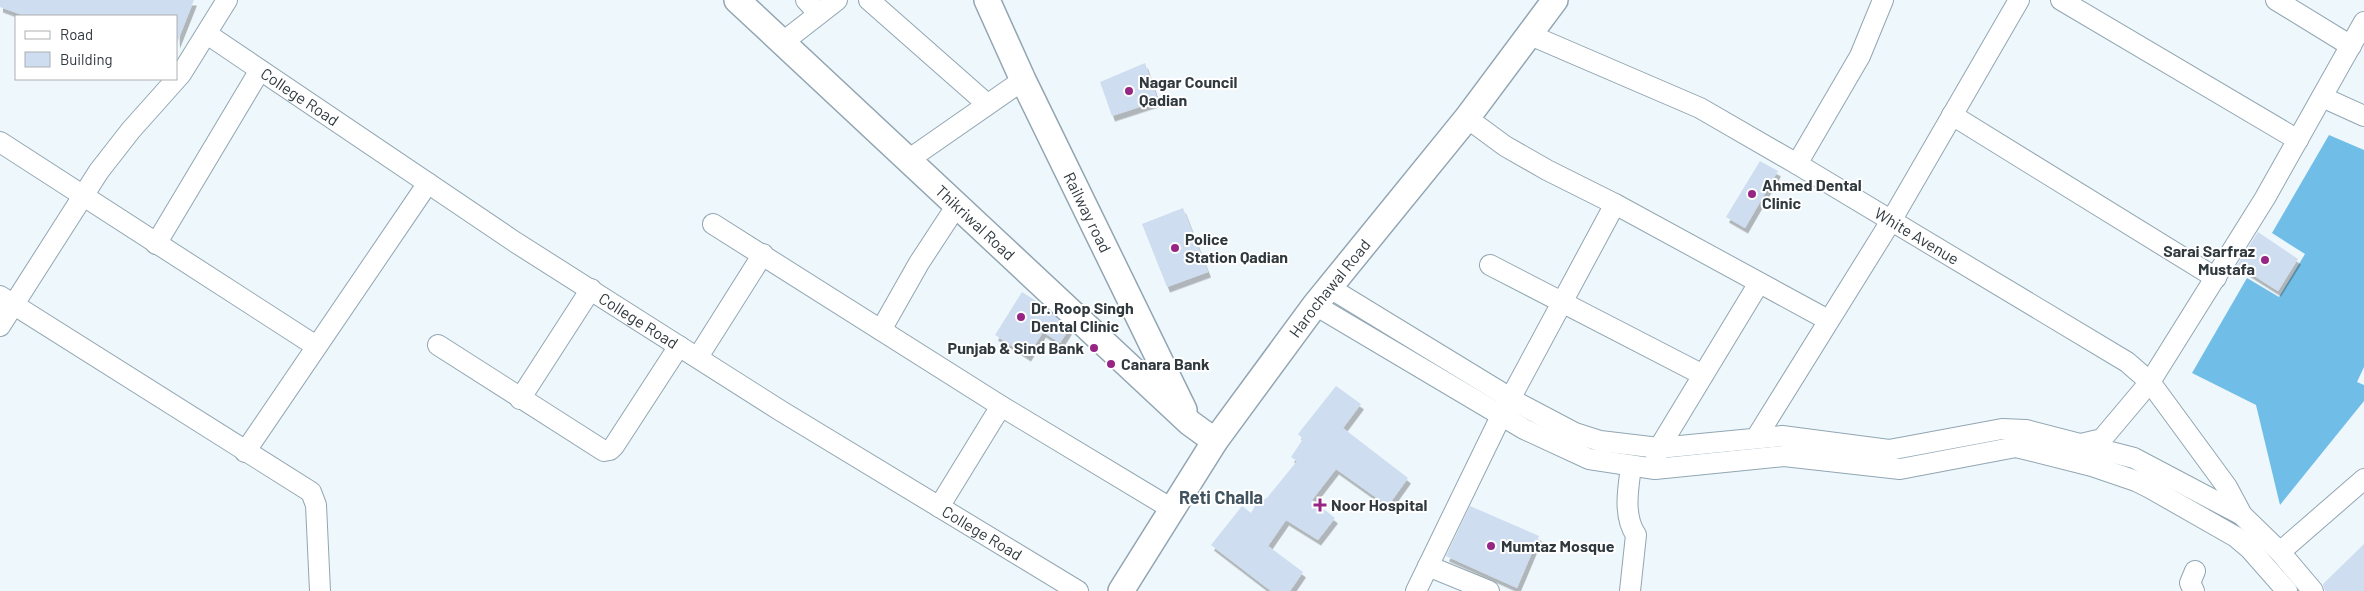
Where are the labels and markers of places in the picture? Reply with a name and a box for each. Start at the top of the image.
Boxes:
place label: Nagar Council Qadian [1139,72,1237,109]
marker: Nagar Council Qadian [1123,85,1135,97]
place label: Ahmed Dental Clinic [1762,175,1862,212]
marker: Ahmed Dental Clinic [1746,188,1758,200]
place label: Police Station Qadian [1185,229,1288,266]
place label: Sarai Sarfraz Mustafa [2163,241,2255,278]
marker: Police Station Qadian [1169,242,1181,254]
marker: Sarai Sarfraz Mustafa [2259,254,2271,266]
place label: Dr. Roop Singh Dental Clinic [1031,298,1134,335]
marker: Dr. Roop Singh Dental Clinic [1015,311,1027,323]
place label: Punjab & Sind Bank [948,338,1084,357]
marker: Punjab & Sind Bank [1088,342,1100,354]
place label: Canara Bank [1121,354,1210,373]
marker: Canara Bank [1105,358,1117,370]
place label: Noor Hospital [1331,495,1427,514]
marker: Noor Hospital [1313,498,1327,512]
place label: Mumtaz Mosque [1501,536,1615,555]
marker: Mumtaz Mosque [1485,540,1497,552]

